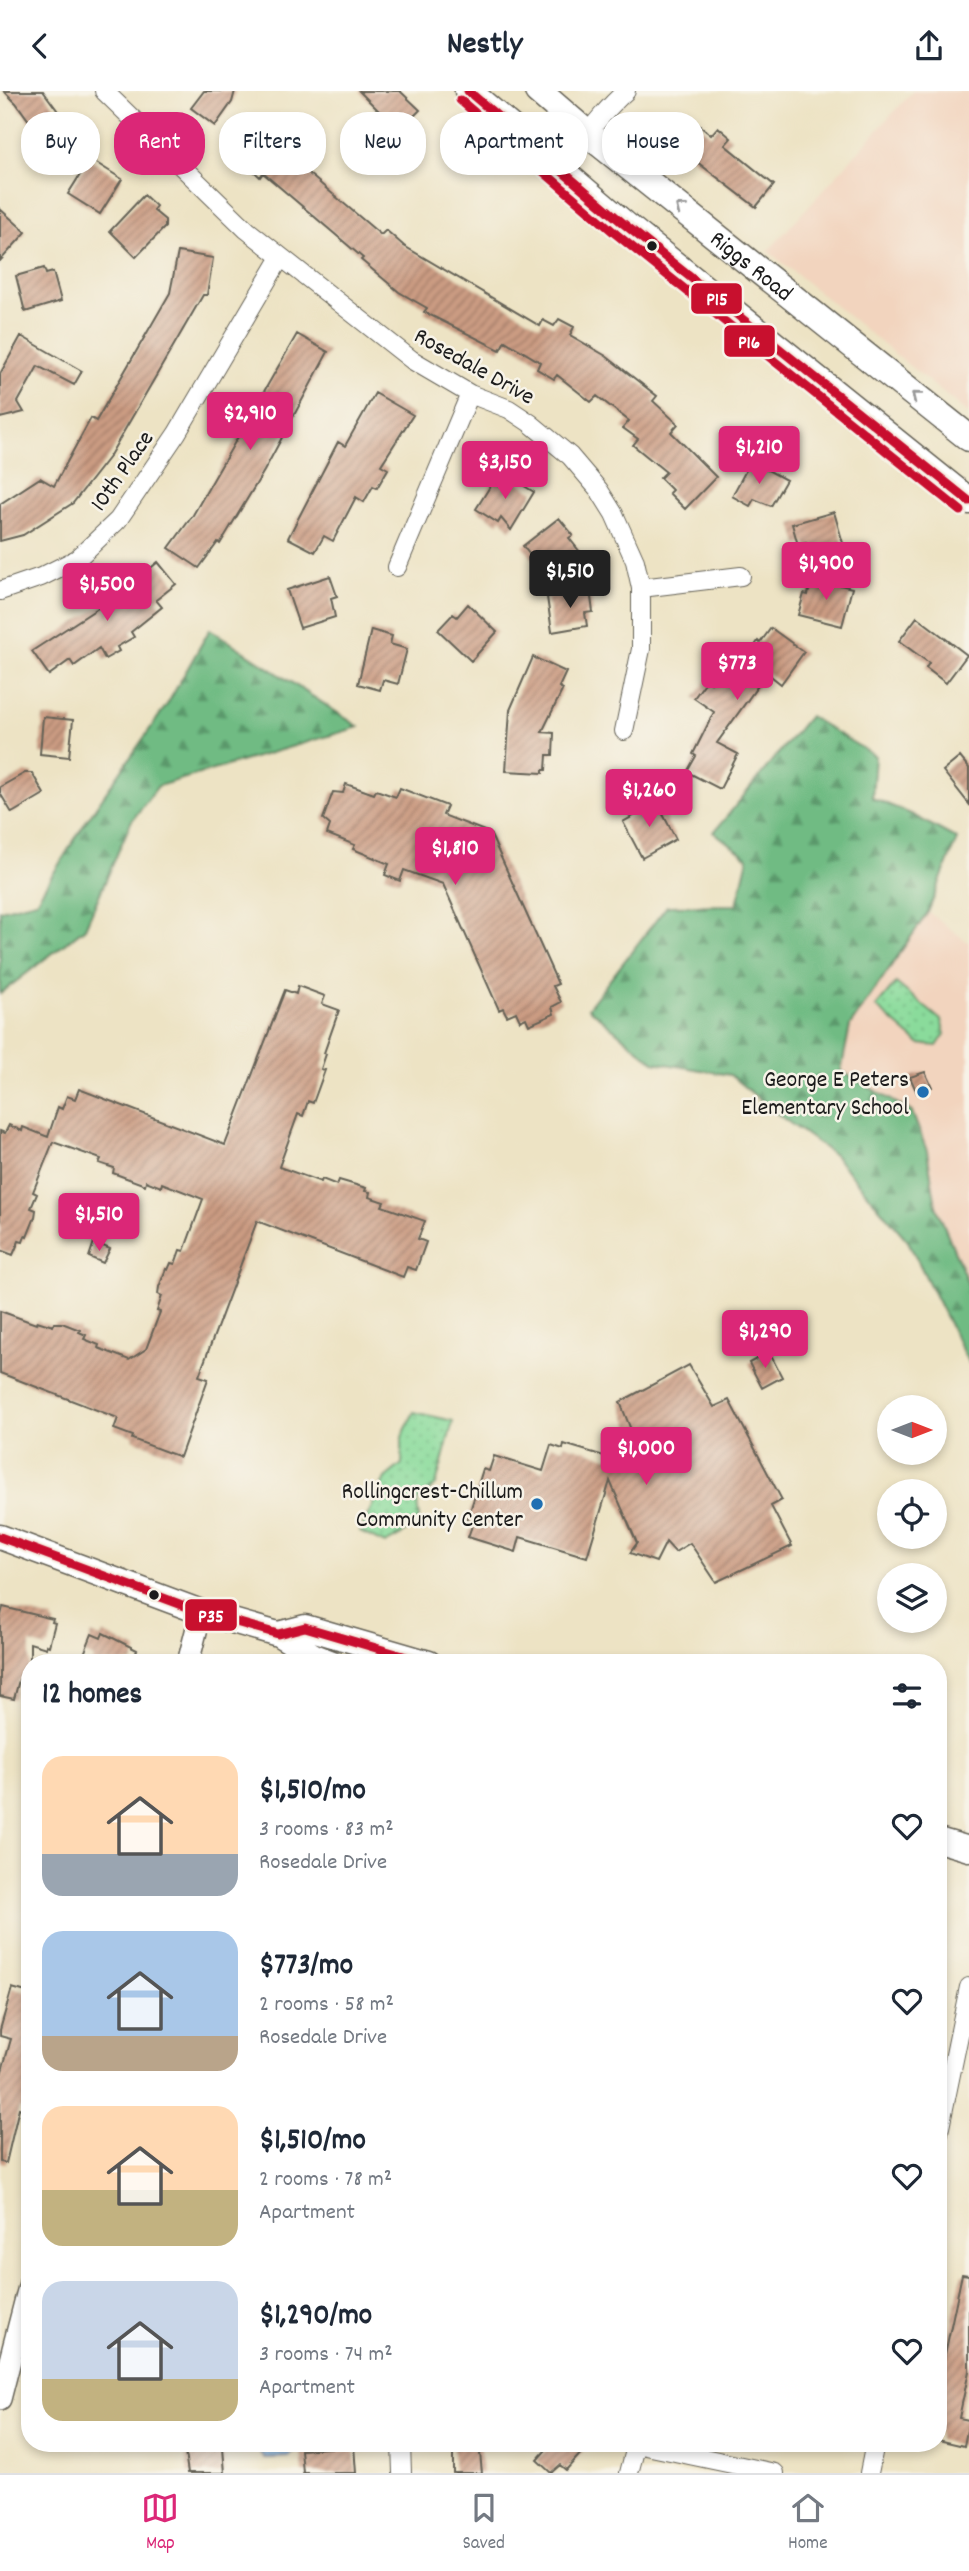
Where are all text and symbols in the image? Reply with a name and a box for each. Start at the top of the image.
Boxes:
text: Nestly [447,23,522,69]
icon: back [21,27,59,65]
icon: share [910,27,948,65]
chip: Buy [21,112,100,175]
chip: Rent [114,112,205,175]
chip: Filters [219,112,326,175]
chip: New [340,112,426,175]
chip: Apartment [440,112,588,175]
chip: House [602,112,704,175]
one-way arrow [676,204,689,216]
street label: Riggs Road [701,224,799,311]
unlabelled marker [645,239,659,253]
line badge: P15 [690,282,743,315]
text: P15 [706,288,728,315]
street label: Rosedale Drive [407,320,540,415]
line badge: P16 [723,324,776,358]
text: P16 [738,331,760,358]
one-way arrow [911,391,923,404]
pin: $2,910 [193,393,307,452]
text: $2,910 [223,398,277,431]
street label: 10th Place [83,424,164,519]
pin: $1,210 [702,427,816,486]
text: $1,210 [735,432,783,465]
pin: $3,150 [448,441,562,501]
text: $3,150 [478,447,532,480]
pin: $1,900 [769,543,883,602]
text: $1,900 [798,548,854,581]
pin: $1,510 [513,551,627,610]
text: $1,510 [545,556,595,589]
pin: $1,500 [50,563,164,623]
text: $1,500 [79,569,135,602]
pin: $773 [696,643,778,702]
text: $773 [717,648,757,681]
pin: $1,260 [592,769,706,829]
text: $1,260 [622,775,676,808]
pin: $1,810 [398,827,512,887]
text: $1,810 [431,833,479,866]
place label: George E Peters Elementary School [741,1064,909,1126]
marker: George E Peters Elementary School [915,1084,931,1100]
pin: $1,510 [42,1193,156,1253]
text: $1,510 [74,1199,124,1232]
pin: $1,290 [708,1311,822,1370]
text: $1,290 [738,1316,792,1349]
north arrow [877,1395,947,1465]
map controls [877,1395,947,1633]
pin: $1,000 [589,1427,703,1487]
text: $1,000 [617,1433,675,1466]
place label: Rollingcrest-Chillum Community Center [341,1476,523,1538]
button: locate [877,1479,947,1549]
marker: Rollingcrest-Chillum Community Center [529,1496,545,1512]
button: layers [877,1563,947,1633]
unlabelled marker [147,1588,161,1602]
line badge: P35 [184,1598,238,1632]
text: P35 [198,1605,224,1632]
text: 12 homes [42,1675,142,1718]
icon: filters [888,1677,926,1715]
text: $1,510/mo [259,1771,366,1814]
icon: home [98,1784,182,1868]
icon: heart [888,1807,926,1845]
text: 3 rooms · 83 m² [259,1814,394,1847]
text: Rosedale Drive [259,1847,387,1880]
text: $773/mo [259,1946,353,1989]
icon: home [98,1959,182,2043]
icon: heart [888,1982,926,2020]
text: 2 rooms · 58 m² [259,1989,394,2022]
text: Rosedale Drive [259,2022,387,2055]
text: $1,510/mo [259,2121,366,2164]
icon: home [98,2134,182,2218]
icon: heart [888,2157,926,2195]
text: 2 rooms · 78 m² [259,2164,392,2197]
text: Apartment [259,2197,355,2230]
text: $1,290/mo [259,2296,372,2339]
icon: home [98,2309,182,2393]
icon: heart [888,2332,926,2370]
text: 3 rooms · 74 m² [259,2339,393,2372]
text: Apartment [259,2372,355,2405]
tab: Map [141,2489,179,2558]
tab: Saved [462,2489,505,2558]
tab: Home [788,2489,828,2558]

